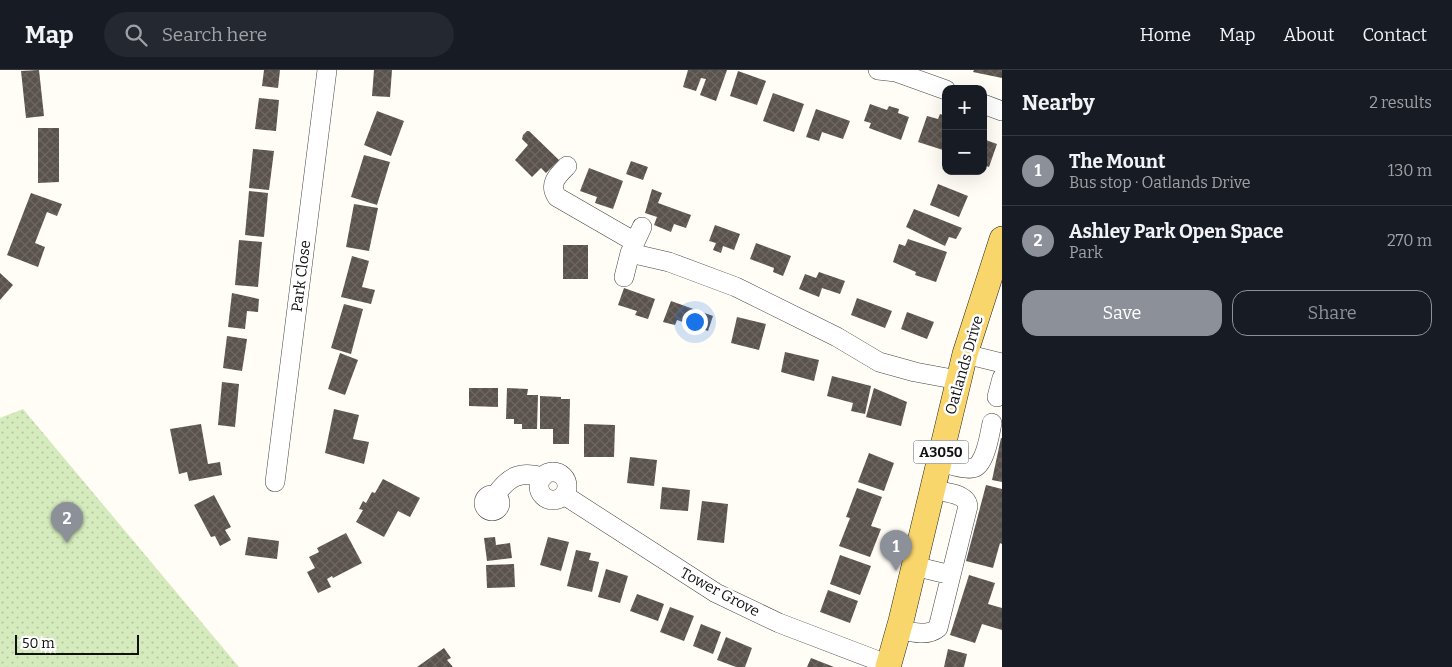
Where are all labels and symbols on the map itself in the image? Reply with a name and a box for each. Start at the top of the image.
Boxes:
street label: Park Close [288,239,314,313]
your location [682,309,708,335]
street label: Oatlands Drive [941,313,987,417]
road number: A3050 [914,441,968,464]
pin: 2 [51,502,83,543]
pin: 1 [880,530,912,571]
street label: Tower Grove [677,564,763,620]
scale bar [15,632,139,655]

